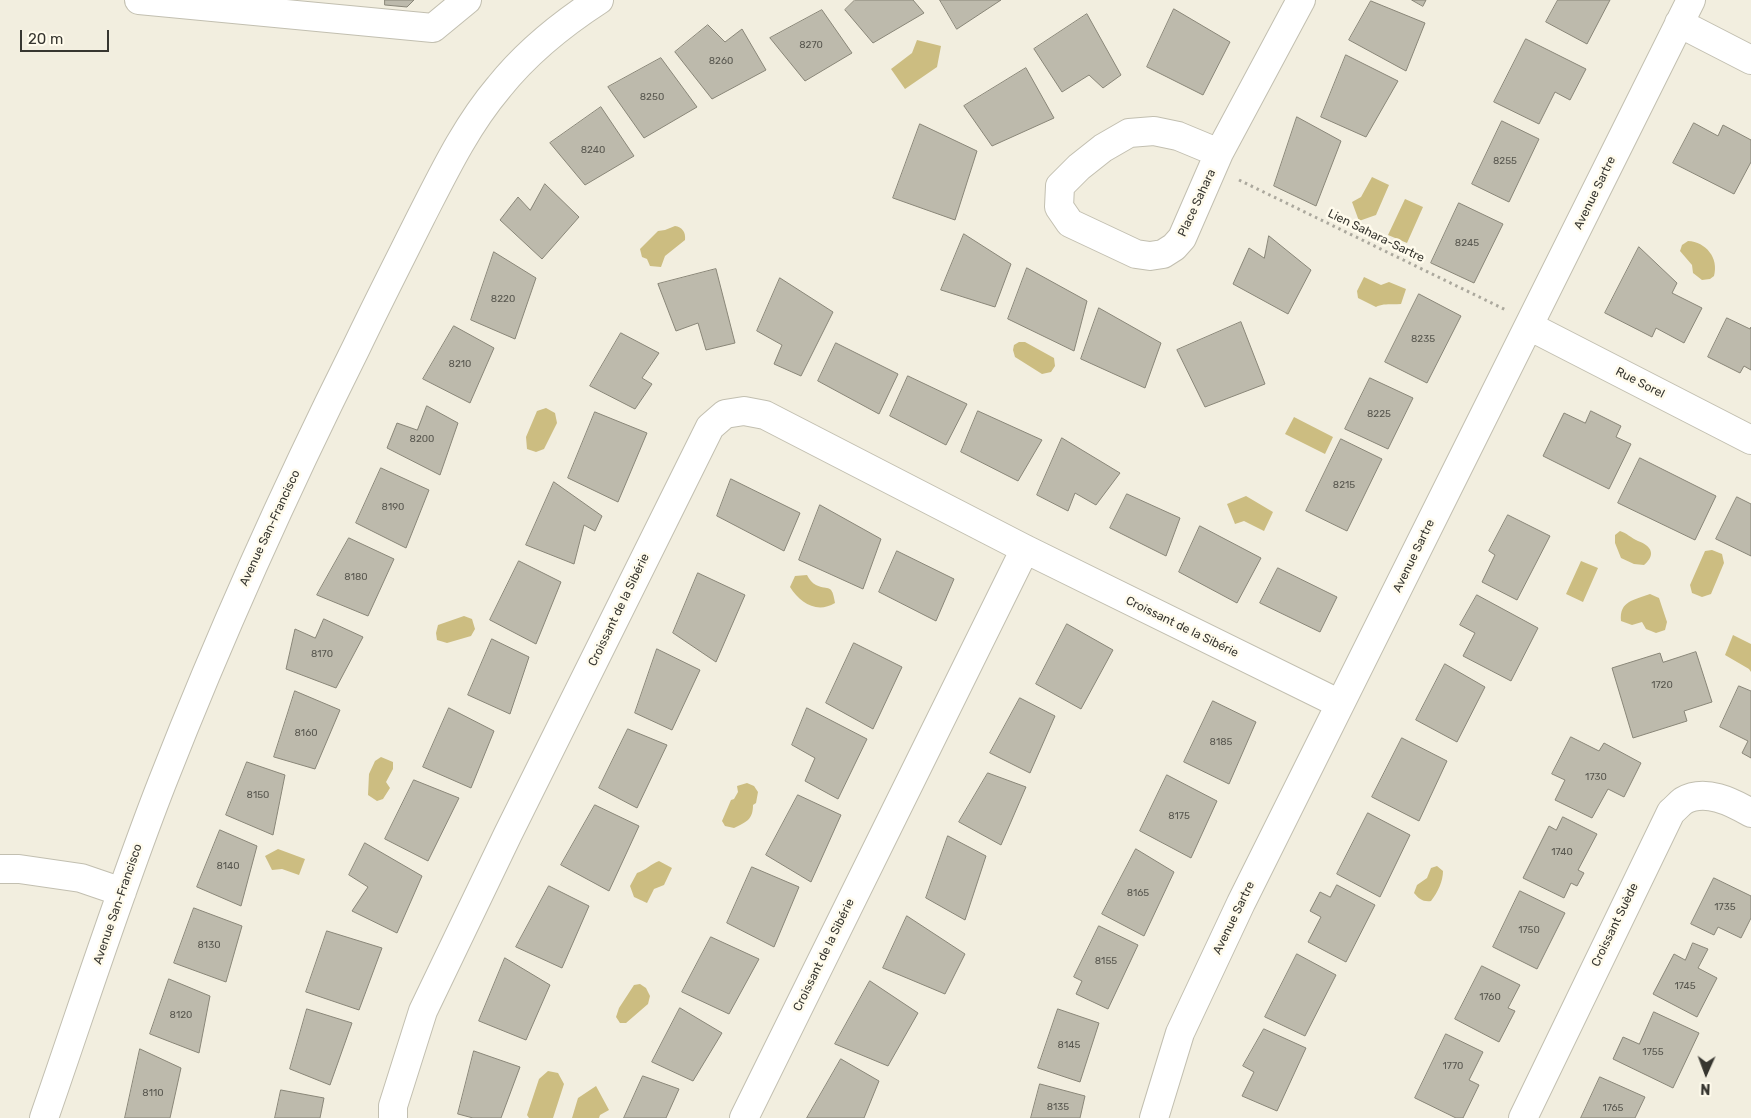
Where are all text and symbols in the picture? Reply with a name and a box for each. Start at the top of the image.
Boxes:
scale bar [22,20,111,52]
text: 20 m [28,30,63,48]
house number: 8270 [799,39,823,51]
house number: 8260 [709,55,733,67]
house number: 8250 [640,91,664,103]
house number: 8240 [581,144,605,156]
street label: Avenue Sartre [1571,154,1619,232]
house number: 8255 [1493,155,1517,167]
street label: Place Sahara [1175,167,1219,239]
street label: Lien Sahara-Sartre [1325,206,1427,266]
house number: 8245 [1455,237,1479,249]
house number: 8220 [491,293,515,305]
house number: 8235 [1411,333,1435,345]
house number: 8210 [449,358,471,370]
street label: Rue Sorel [1613,365,1667,401]
house number: 8225 [1367,408,1391,420]
house number: 8200 [410,433,434,445]
street label: Avenue San-Francisco [237,468,303,588]
house number: 8215 [1333,479,1355,491]
house number: 8190 [382,501,404,513]
street label: Avenue Sartre [1390,517,1438,595]
street label: Croissant de la Sibérie [585,551,653,669]
house number: 8180 [344,571,368,583]
street label: Croissant de la Sibérie [1123,593,1241,661]
house number: 8170 [311,648,333,660]
house number: 1720 [1651,679,1673,691]
house number: 8160 [294,727,318,739]
house number: 8185 [1210,736,1232,748]
house number: 1730 [1585,771,1607,783]
house number: 8150 [247,789,269,801]
house number: 8175 [1168,810,1190,822]
street label: Avenue San-Francisco [91,842,145,966]
house number: 1740 [1551,846,1573,858]
house number: 8140 [216,860,240,872]
street label: Avenue Sartre [1210,879,1258,957]
street label: Croissant Suède [1589,881,1641,969]
house number: 8165 [1127,887,1149,899]
street label: Croissant de la Sibérie [790,896,858,1014]
house number: 1735 [1714,901,1736,913]
house number: 1750 [1518,924,1540,936]
house number: 8130 [198,939,220,951]
house number: 8155 [1095,955,1117,967]
house number: 1745 [1674,980,1696,992]
house number: 1760 [1479,991,1501,1003]
house number: 8120 [170,1009,192,1021]
house number: 8145 [1058,1039,1080,1051]
house number: 1755 [1642,1046,1664,1058]
north arrow [1681,1048,1731,1098]
house number: 1770 [1443,1060,1463,1072]
text: N [1700,1080,1711,1097]
house number: 8110 [142,1087,164,1099]
house number: 8135 [1047,1101,1069,1113]
house number: 1765 [1602,1102,1624,1114]

